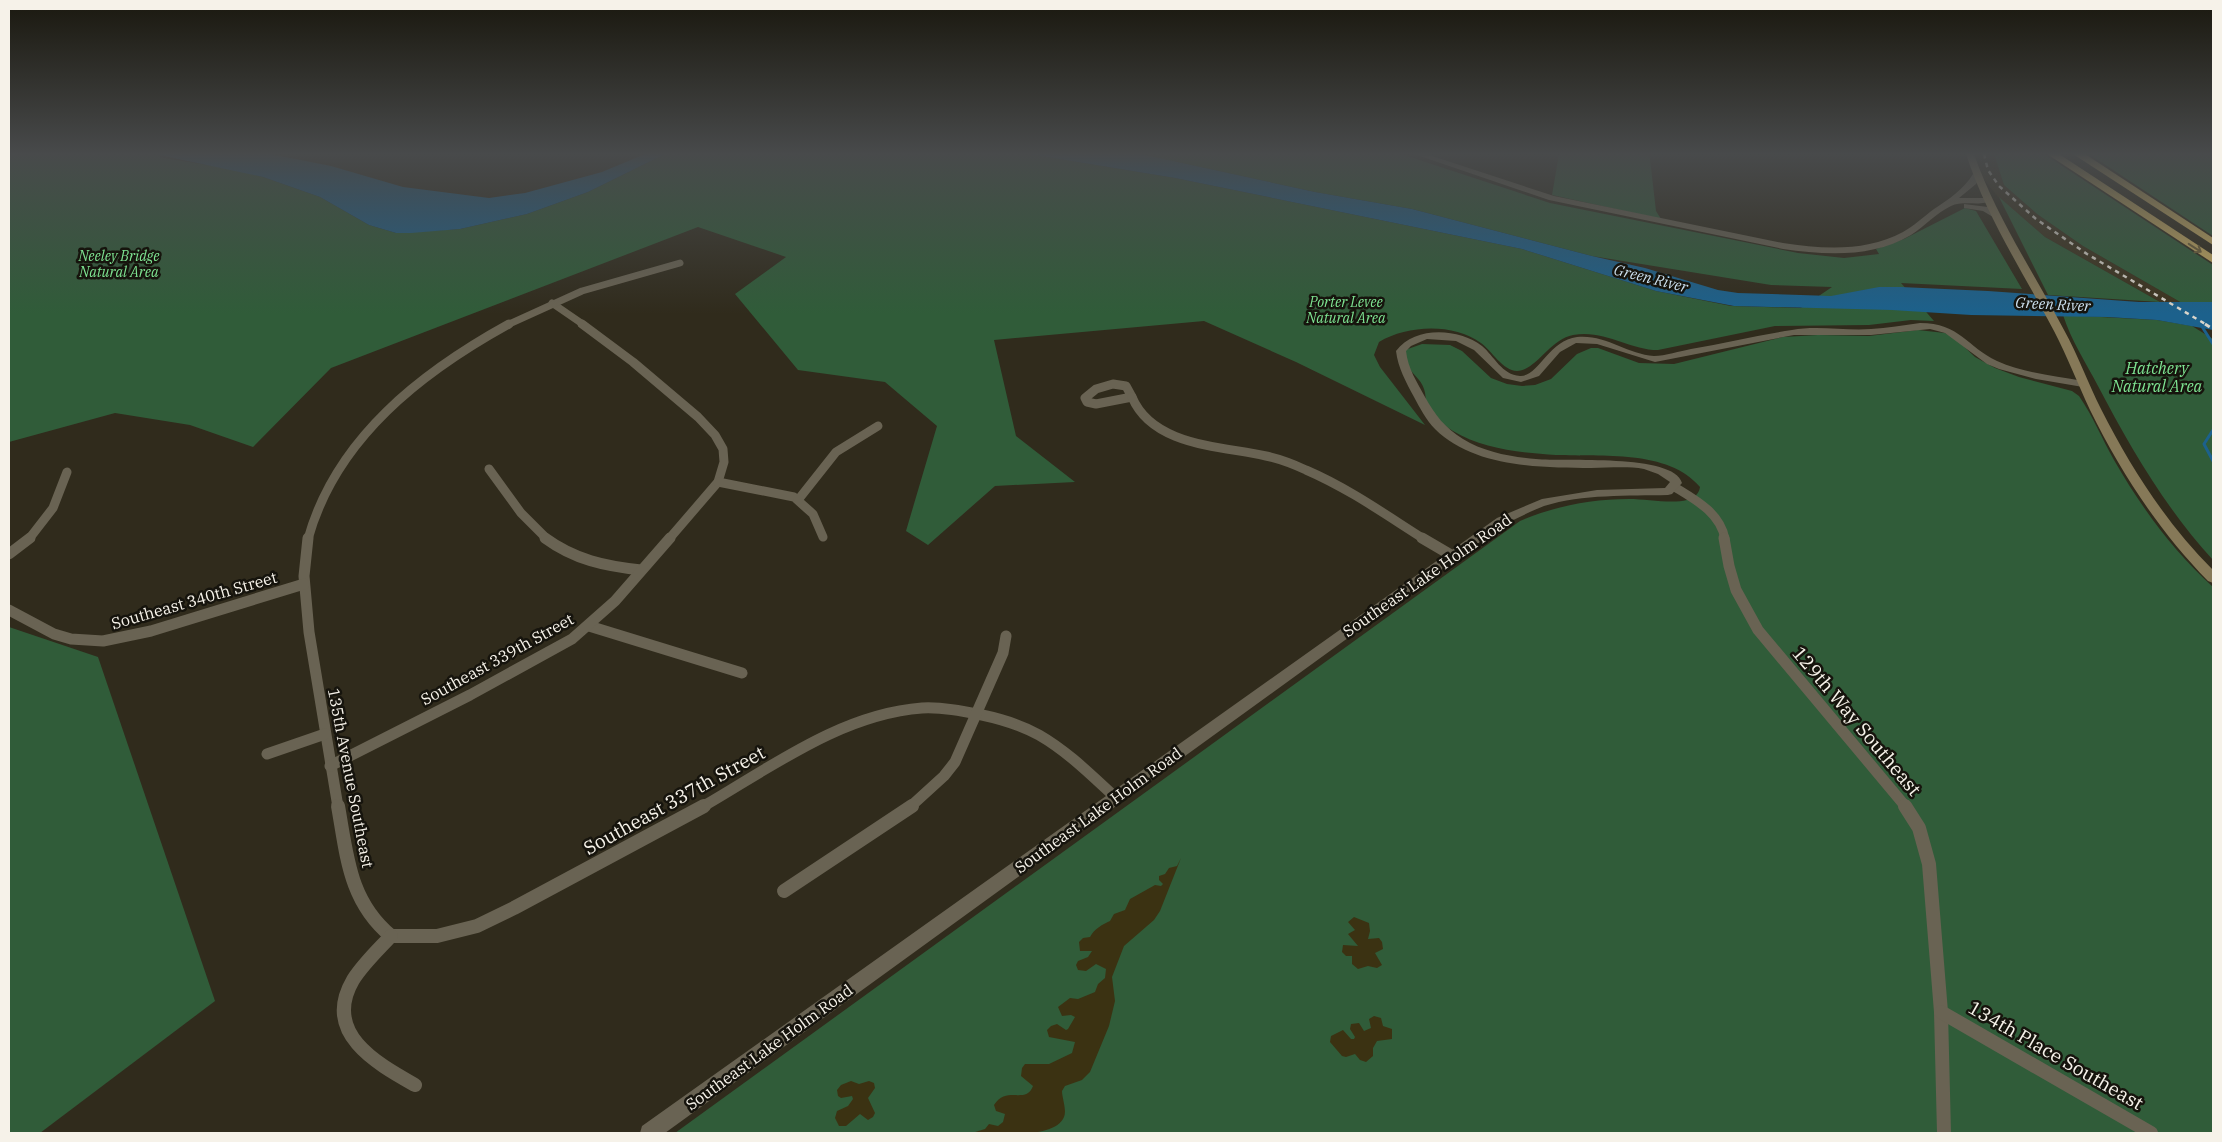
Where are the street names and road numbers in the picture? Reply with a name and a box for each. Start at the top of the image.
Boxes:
street label: Southeast Lake Holm Road [1339,509,1516,641]
street label: Southeast 340th Street [109,567,280,633]
street label: Southeast 339th Street [417,608,577,709]
street label: 129th Way Southeast [1787,641,1927,801]
street label: 135th Avenue Southeast [324,686,378,870]
street label: Southeast 337th Street [579,740,769,860]
street label: Southeast Lake Holm Road [1011,742,1186,877]
street label: Southeast Lake Holm Road [682,979,857,1114]
street label: 134th Place Southeast [1964,995,2148,1115]

